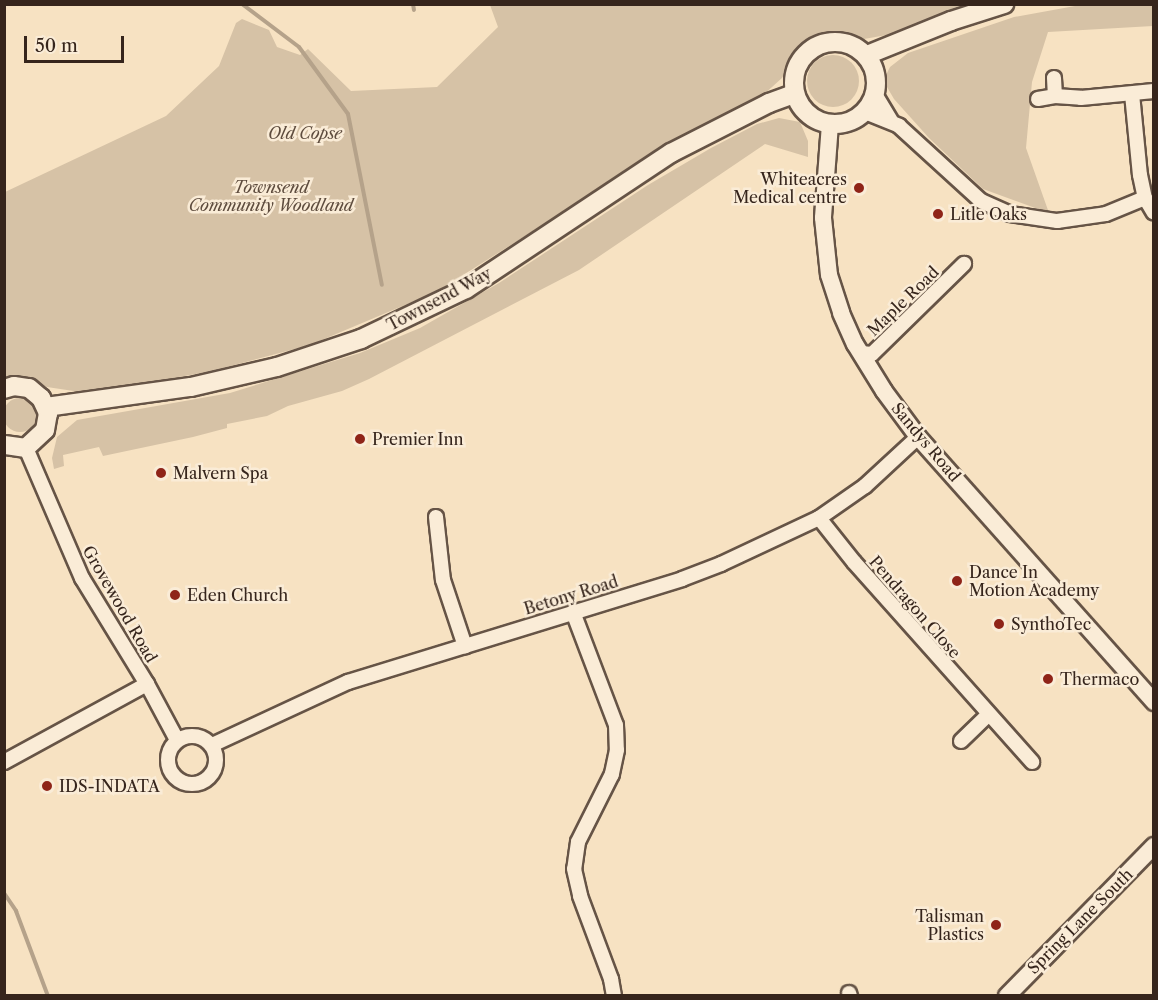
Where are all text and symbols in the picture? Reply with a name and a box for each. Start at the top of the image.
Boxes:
scale bar [27,24,128,62]
text: 50 m [35,35,78,57]
park label: Old Copse [268,123,342,143]
place label: Whiteacres Medical centre [733,169,847,207]
park label: Townsend Community Woodland [189,177,353,215]
marker: Whiteacres Medical centre [852,181,866,195]
place label: Litle Oaks [950,204,1027,224]
marker: Litle Oaks [931,207,945,221]
street label: Maple Road [863,262,943,340]
street label: Townsend Way [383,263,495,335]
street label: Sandys Road [887,399,965,485]
place label: Premier Inn [372,429,464,449]
marker: Premier Inn [353,432,367,446]
place label: Malvern Spa [173,463,268,483]
marker: Malvern Spa [154,466,168,480]
street label: Grovewood Road [79,542,161,666]
street label: Pendragon Close [865,552,965,662]
place label: Dance In Motion Academy [969,562,1100,600]
street label: Betony Road [521,572,621,618]
marker: Dance In Motion Academy [950,574,964,588]
place label: Eden Church [187,585,288,605]
marker: Eden Church [168,588,182,602]
place label: SynthoTec [1011,614,1091,634]
marker: SynthoTec [992,617,1006,631]
place label: Thermaco [1060,669,1139,689]
marker: Thermaco [1041,672,1055,686]
place label: IDS-INDATA [59,776,160,796]
marker: IDS-INDATA [40,779,54,793]
street label: Spring Lane South [1023,864,1137,978]
place label: Talisman Plastics [915,906,984,944]
marker: Talisman Plastics [989,918,1003,932]

